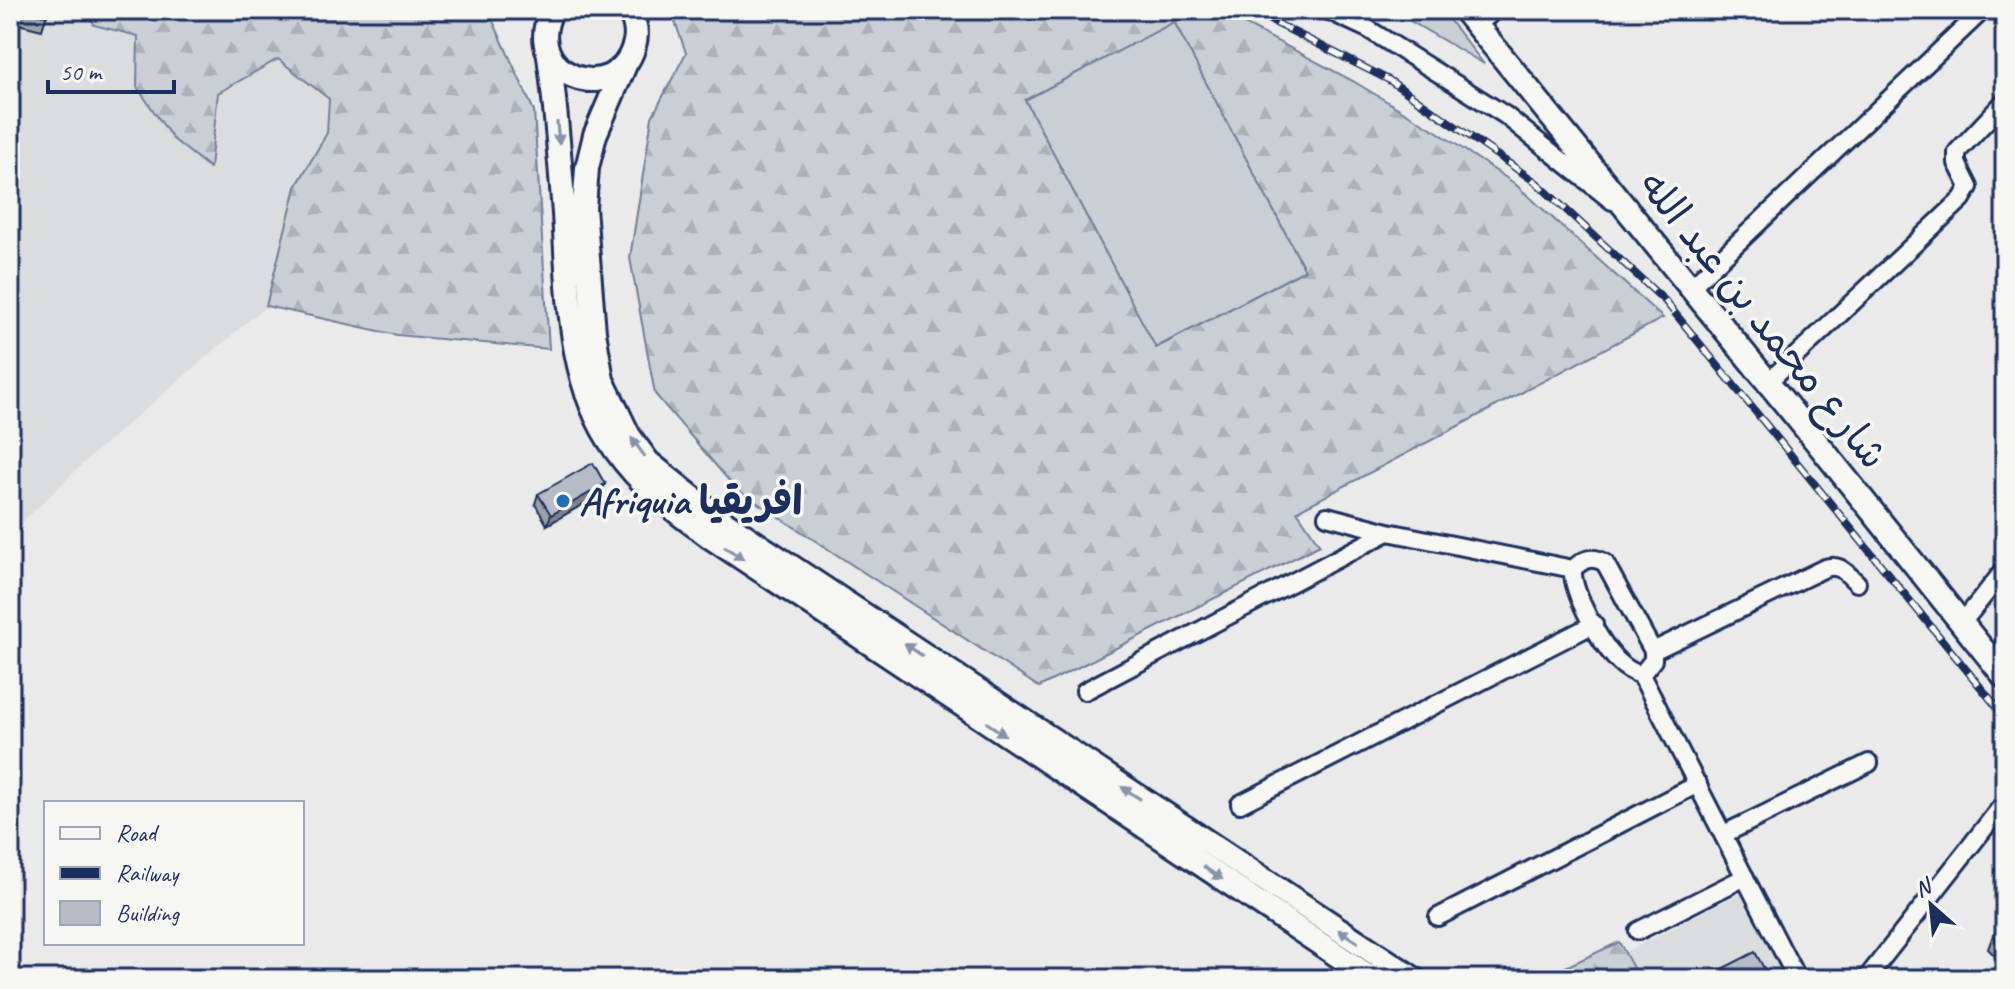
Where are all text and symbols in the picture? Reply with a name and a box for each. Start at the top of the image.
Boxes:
scale bar [48,44,174,94]
text: 50 m [60,57,103,87]
one-way arrow [552,121,565,146]
street label: شارع محمد بن عبد الله [1626,161,1898,480]
one-way arrow [630,437,646,458]
place label: Afriquia افريقيا [579,476,803,526]
marker: Afriquia افريقيا [554,492,572,510]
one-way arrow [723,545,745,560]
one-way arrow [904,643,925,658]
one-way arrow [986,722,1007,737]
one-way arrow [1120,787,1142,801]
legend [44,801,304,945]
text: Road [116,818,160,848]
text: Railway [116,858,180,888]
one-way arrow [1202,865,1224,880]
north arrow [1891,865,1971,945]
text: N [1910,871,1938,904]
text: Building [116,898,181,928]
one-way arrow [1338,929,1359,944]

